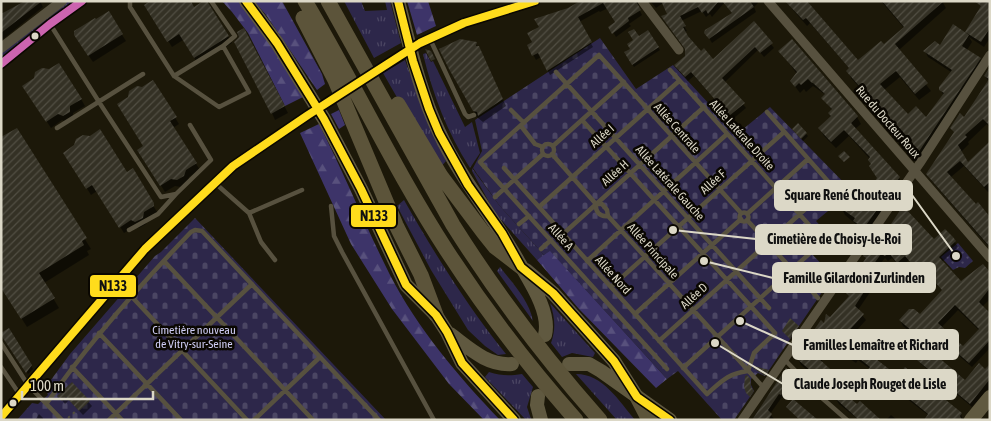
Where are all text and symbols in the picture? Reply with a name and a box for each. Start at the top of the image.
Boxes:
unlabelled marker [30,31,40,41]
street label: Rue du Docteur Roux [853,83,923,161]
street label: Allée Latérale Droite [707,97,777,173]
street label: Allée Centrale [651,100,703,156]
street label: Allée I [587,122,617,150]
street label: Allée Latérale Gauche [633,143,707,223]
street label: Allée H [599,157,631,189]
street label: Allée F [697,167,729,197]
callout: Square René Chouteau [775,181,912,210]
text: Square René Chouteau [785,187,902,203]
line badge: N133 [350,204,397,228]
text: N133 [360,208,388,224]
street label: Allée Principale [625,220,681,282]
street label: Allée A [546,221,576,253]
callout: Cimetière de Choisy-le-Roi [756,225,911,254]
text: Cimetière de Choisy-le-Roi [767,231,901,247]
street label: Allée Nord [592,253,634,297]
callout: Famille Gilardoni Zurlinden [773,263,935,292]
text: Famille Gilardoni Zurlinden [783,270,925,286]
line badge: N133 [89,274,137,298]
text: N133 [99,278,127,294]
street label: Allée D [678,280,711,312]
park label: Cimetière nouveau de Vitry-sur-Seine [152,323,236,351]
callout: Familles Lemaître et Richard [793,330,958,359]
text: Familles Lemaître et Richard [803,337,949,353]
scale bar [22,368,154,400]
callout: Claude Joseph Rouget de Lisle [783,370,956,399]
text: Claude Joseph Rouget de Lisle [794,376,946,392]
text: 100 m [30,377,64,394]
unlabelled marker [8,398,18,408]

